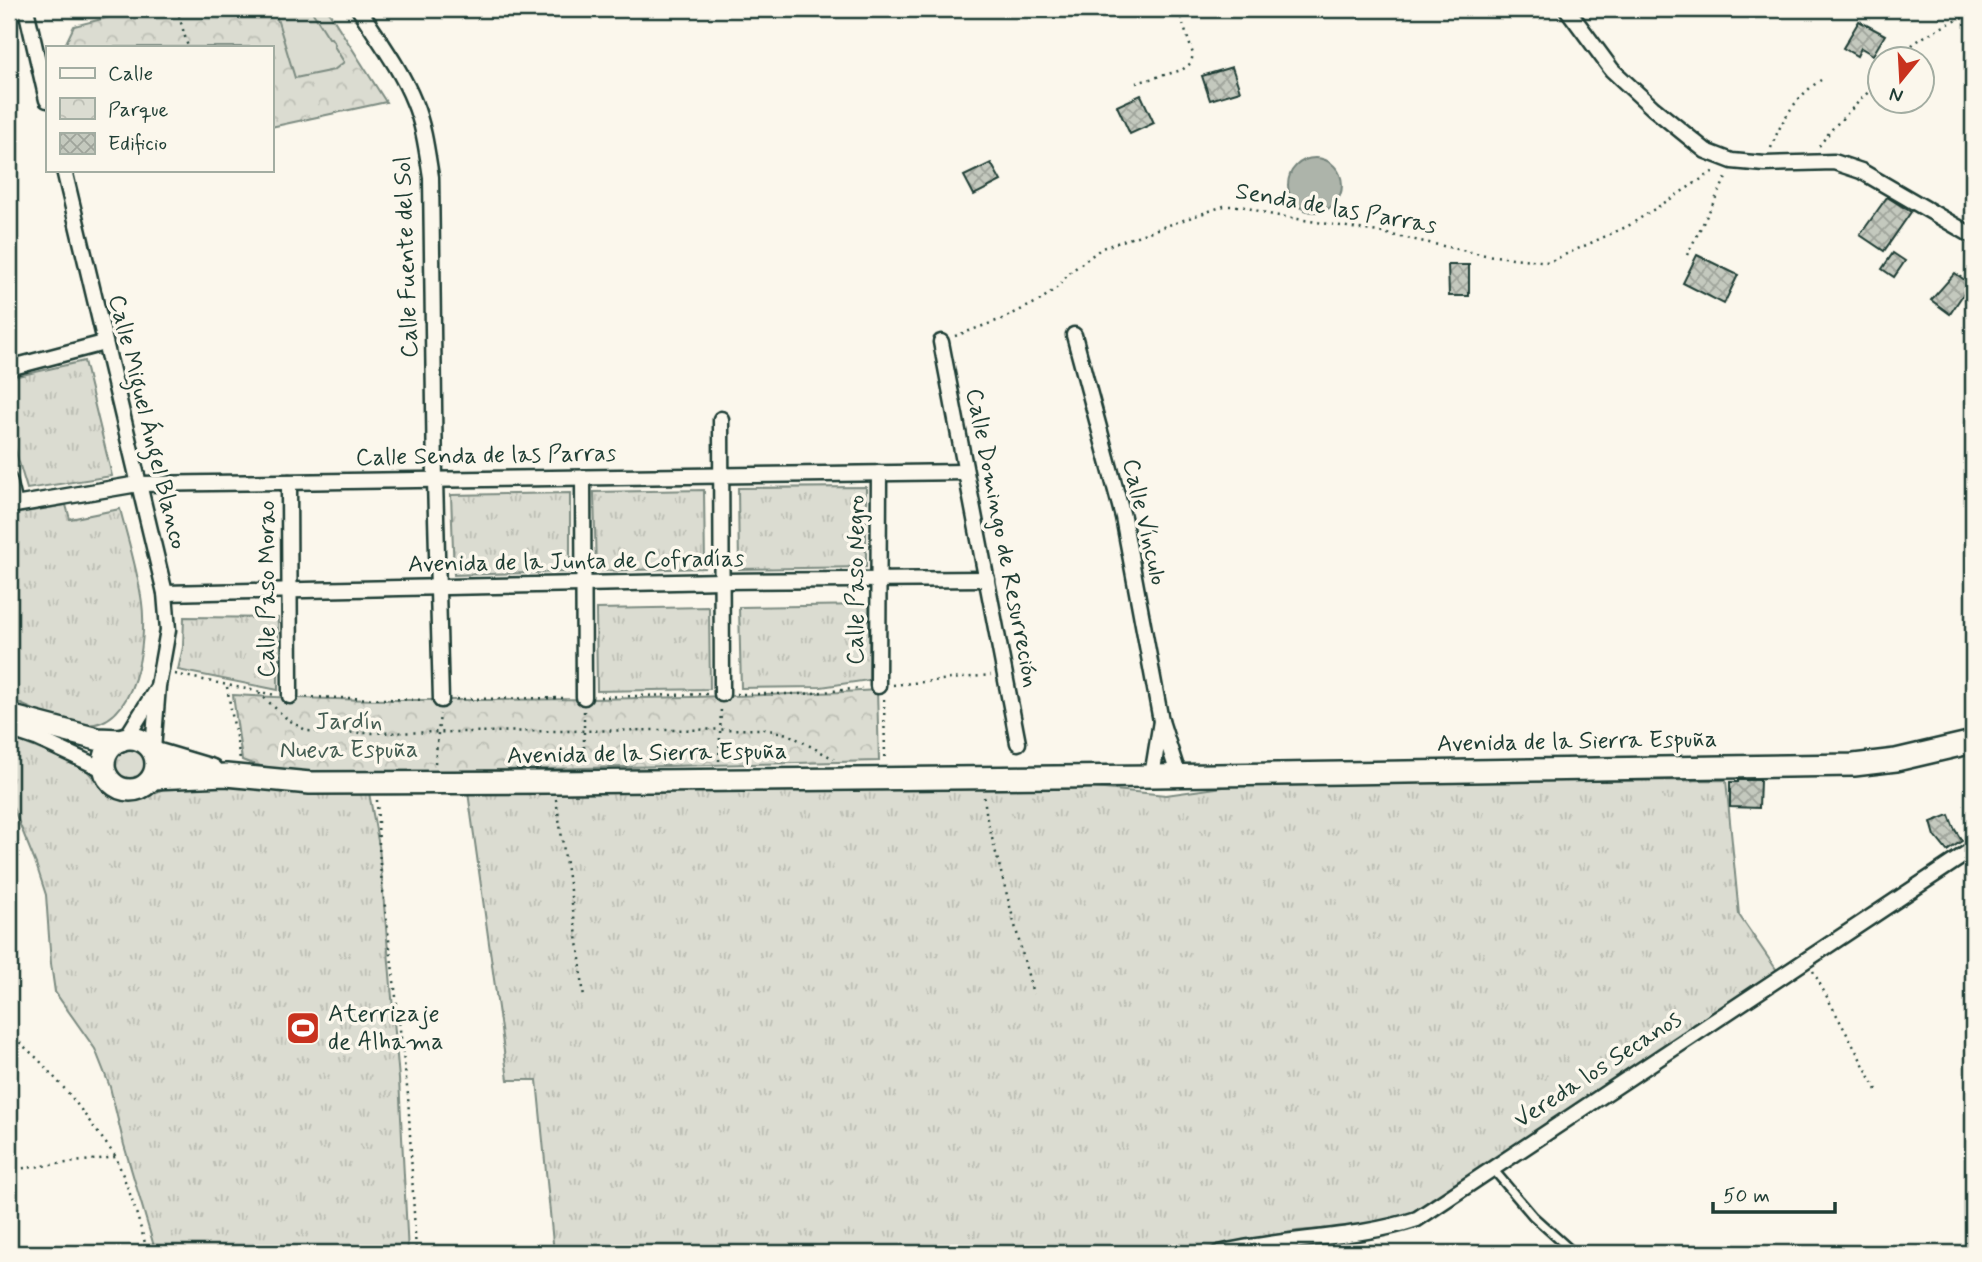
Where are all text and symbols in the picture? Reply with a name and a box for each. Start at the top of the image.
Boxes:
legend [46,46,273,172]
north arrow [1867,46,1937,116]
text: Calle [108,60,153,88]
text: N [1886,81,1906,109]
text: Parque [108,96,169,124]
text: Edificio [108,130,167,158]
street label: Calle Fuente del Sol [388,156,426,358]
street label: Senda de las Parras [1233,176,1439,242]
street label: Calle Miguel Ángel Blanco [97,291,195,553]
street label: Calle Domingo de Resurreción [958,386,1046,690]
street label: Calle Senda de las Parras [355,438,617,474]
street label: Calle Vínculo [1114,456,1174,588]
street label: Calle Paso Negro [841,495,872,665]
street label: Calle Paso Morao [252,500,283,678]
street label: Avenida de la Junta de Cofradías [408,544,745,580]
park label: Jardín Nueva Espuña [280,707,418,766]
street label: Avenida de la Sierra Espuña [1437,724,1717,760]
street label: Avenida de la Sierra Espuña [507,736,787,772]
place label: Aterrizaje de Alhama [328,999,444,1058]
street label: Vereda los Secanos [1508,1004,1688,1136]
sports icon: Aterrizaje de Alhama [284,1009,322,1047]
scale bar [1713,1171,1835,1215]
text: 50 m [1723,1182,1770,1210]

